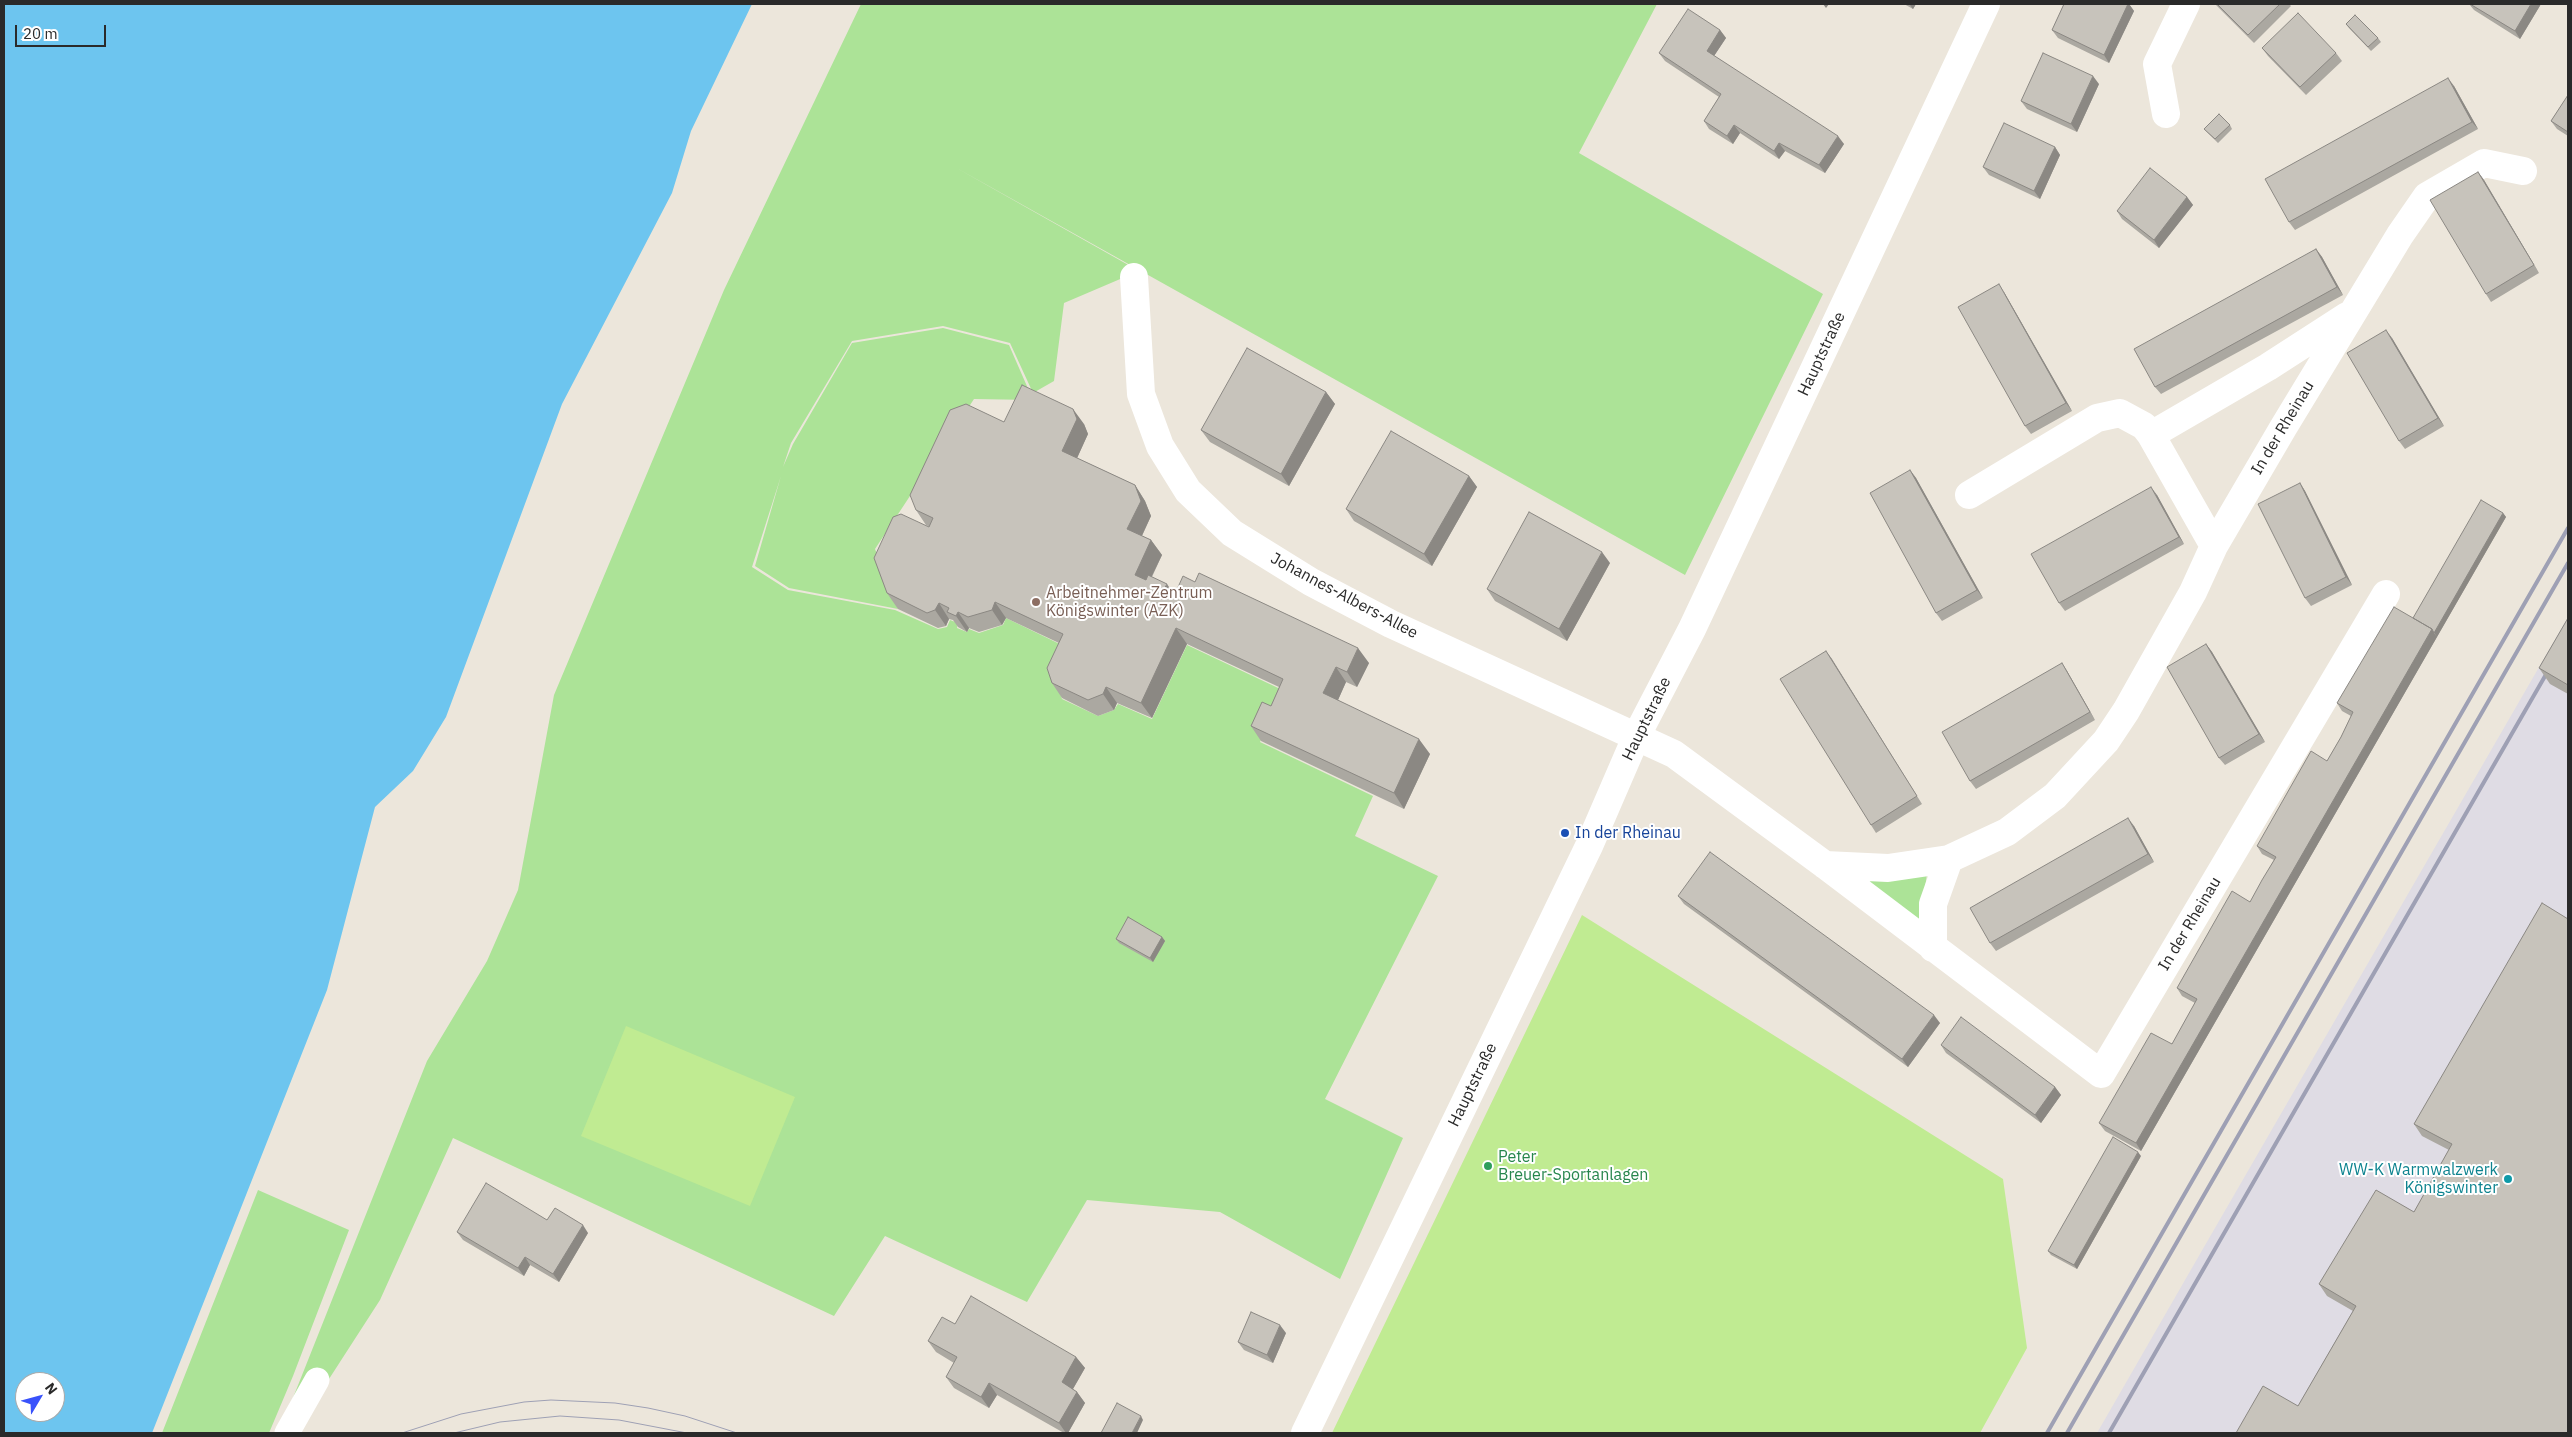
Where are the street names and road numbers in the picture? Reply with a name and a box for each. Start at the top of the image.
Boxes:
street label: Hauptstraße [1794,309,1850,399]
street label: In der Rheinau [2248,378,2318,478]
street label: Johannes-Albers-Allee [1267,549,1421,643]
street label: Hauptstraße [1619,674,1675,764]
street label: In der Rheinau [2155,874,2225,974]
street label: Hauptstraße [1445,1040,1501,1130]

